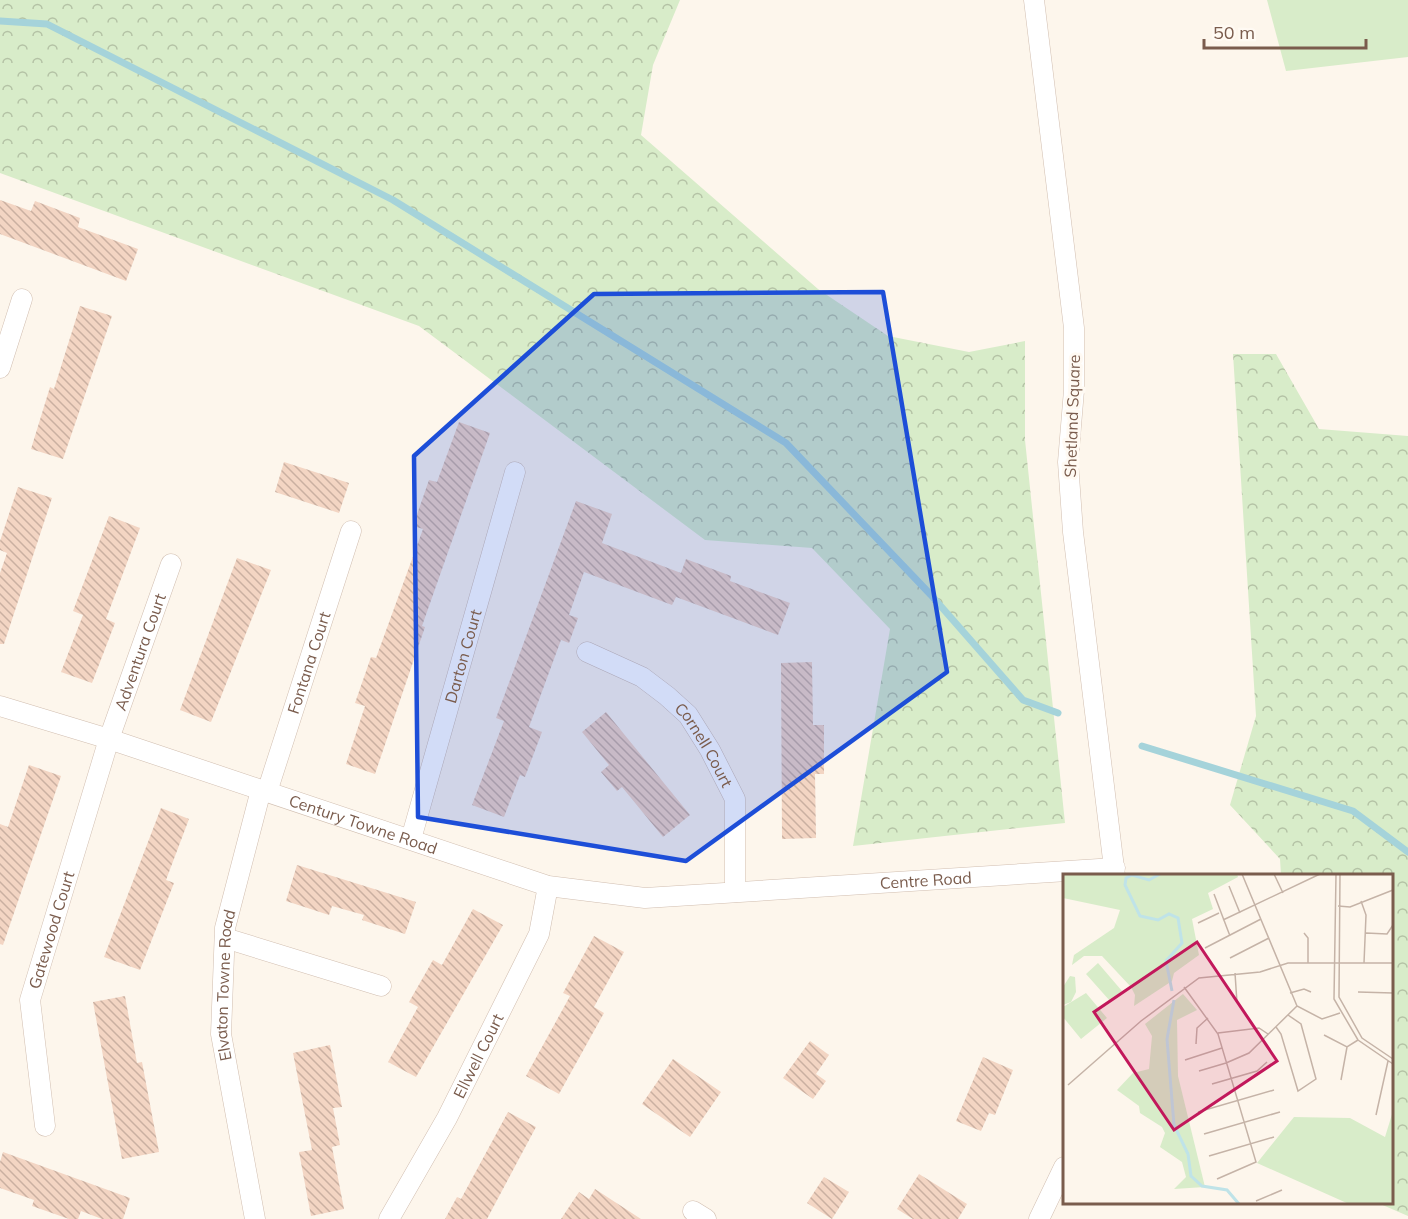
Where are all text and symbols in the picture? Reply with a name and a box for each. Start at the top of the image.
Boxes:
scale bar [1204,12,1366,50]
text: 50 m [1213,21,1255,44]
street label: Shetland Square [1060,354,1084,478]
street label: Adventura Court [110,590,170,713]
street label: Darton Court [440,607,486,705]
street label: Fontana Court [283,609,335,716]
street label: Cornell Court [671,698,737,791]
street label: Century Towne Road [286,790,440,858]
street label: Centre Road [879,867,972,893]
street label: Gatewood Court [24,868,79,991]
inset map [1063,874,1393,1204]
street label: Elvaton Towne Road [210,907,239,1063]
street label: Ellwell Court [449,1010,508,1101]

